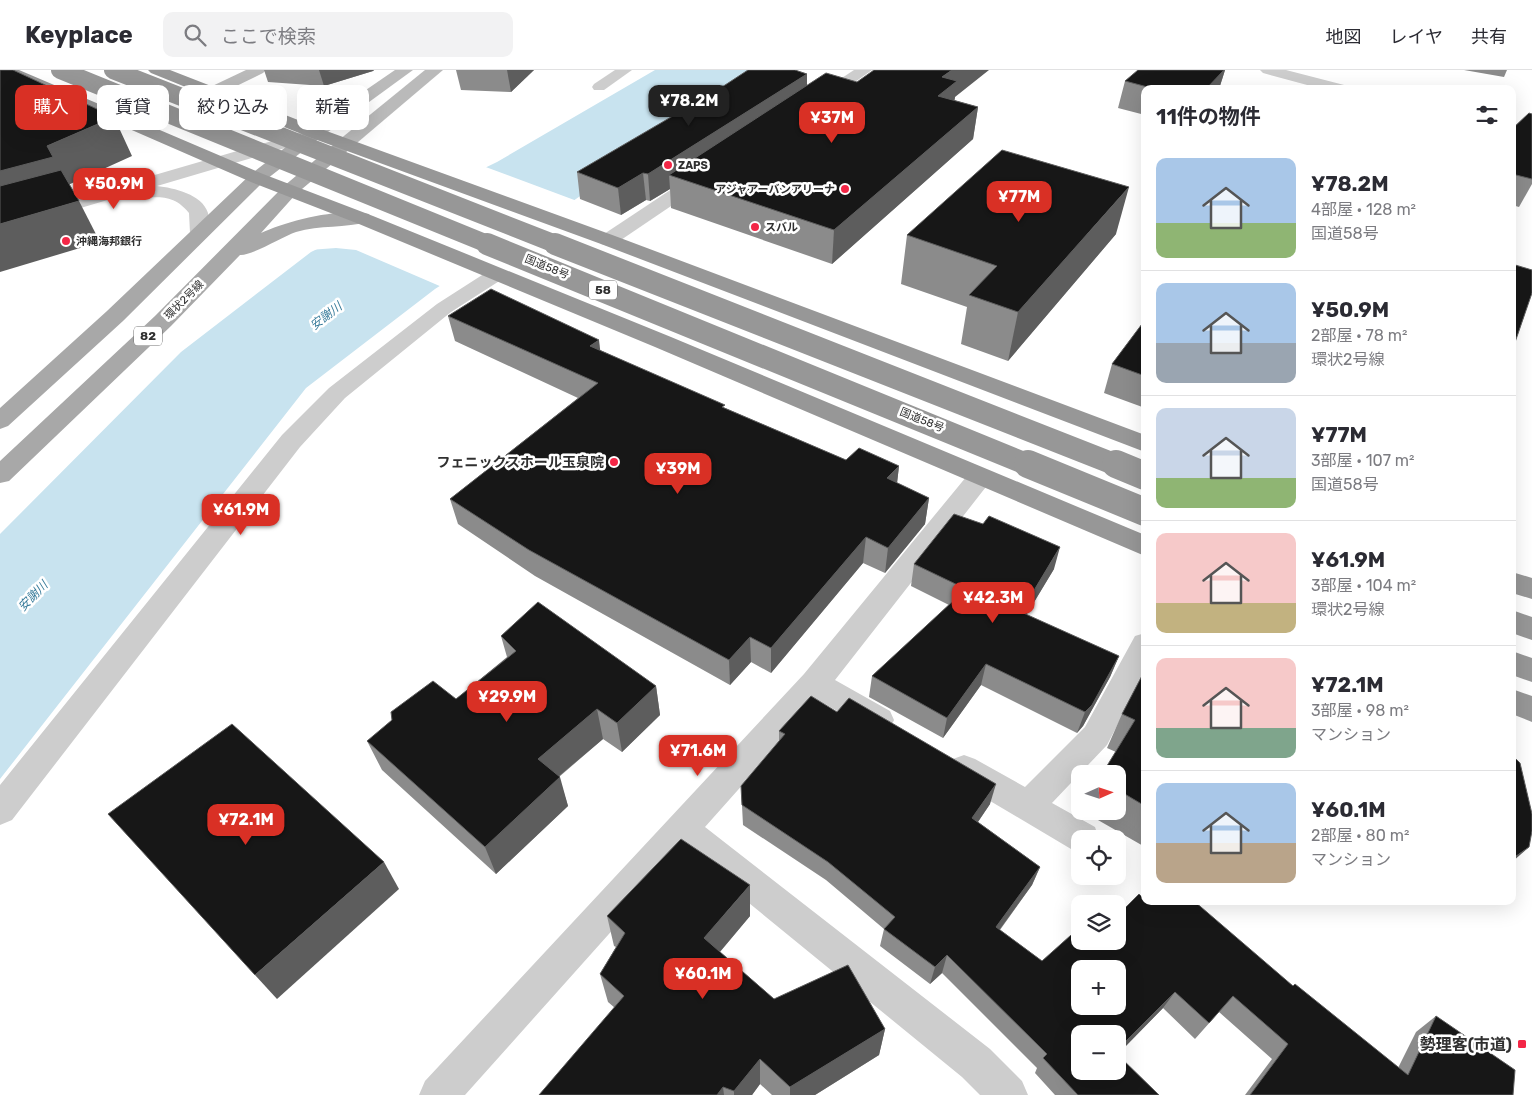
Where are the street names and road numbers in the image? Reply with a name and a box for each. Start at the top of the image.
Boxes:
street label: 国道58号 [523,252,571,282]
street label: 環状2号線 [162,278,206,322]
road number: 58 [589,280,617,300]
road number: 82 [134,326,162,346]
street label: 国道58号 [898,405,946,435]

